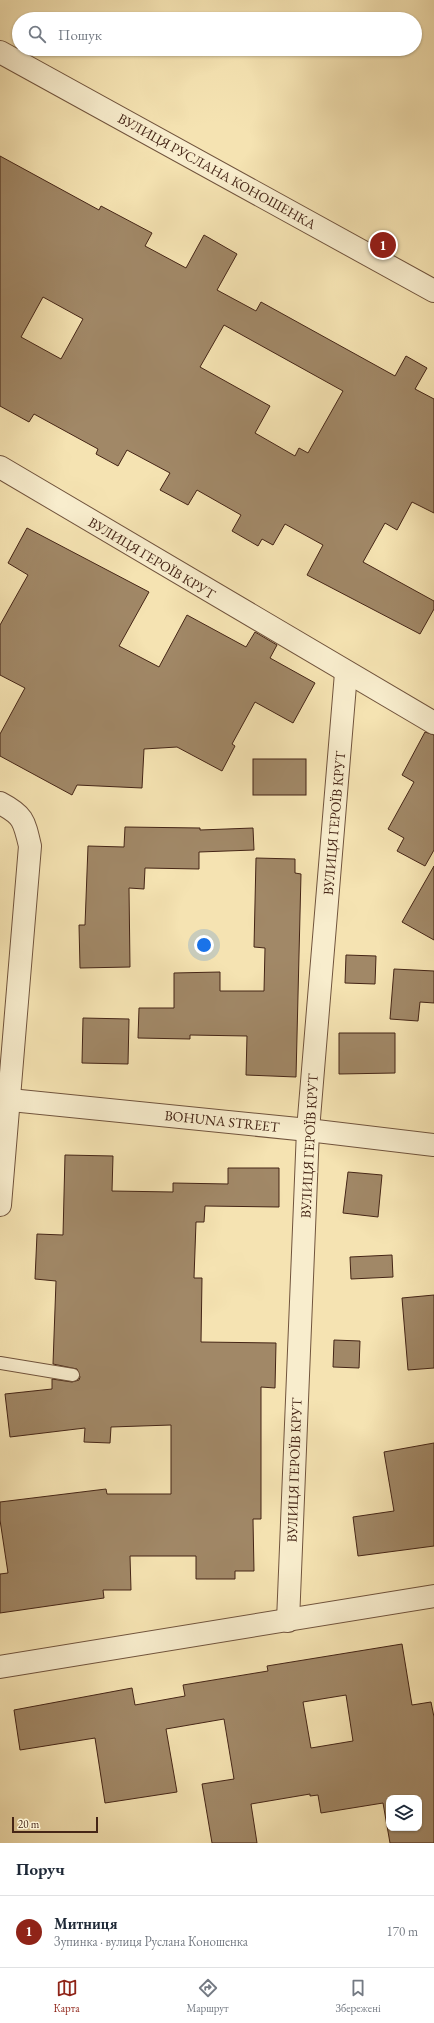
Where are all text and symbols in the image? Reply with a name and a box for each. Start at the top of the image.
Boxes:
search box [12,12,422,56]
icon: search [26,23,48,45]
text: Пошук [58,25,102,44]
street label: ВУЛИЦЯ РУСЛАНА КОНОШЕНКА [115,109,319,233]
pin: 1 [370,230,396,260]
street label: ВУЛИЦЯ ГЕРОЇВ КРУТ [85,513,219,603]
street label: ВУЛИЦЯ ГЕРОЇВ КРУТ [319,749,349,896]
your location [194,935,214,955]
street label: ВУЛИЦЯ ГЕРОЇВ КРУТ [296,1073,322,1219]
street label: BOHUNA STREET [164,1106,281,1136]
street label: ВУЛИЦЯ ГЕРОЇВ КРУТ [282,1397,306,1543]
map controls [386,1795,422,1831]
button: layers [386,1795,422,1831]
scale bar [12,1815,98,1834]
text: 20 m [18,1817,39,1831]
text: Поруч [16,1858,65,1880]
text: Митниця [54,1914,118,1933]
text: 1 [26,1923,32,1940]
text: 170 m [387,1923,418,1940]
text: Зупинка · вулиця Руслана Коношенка [54,1933,248,1950]
tab: Карта [53,1977,80,2015]
tab: Маршрут [186,1977,229,2015]
tab: Збережені [335,1977,381,2015]

